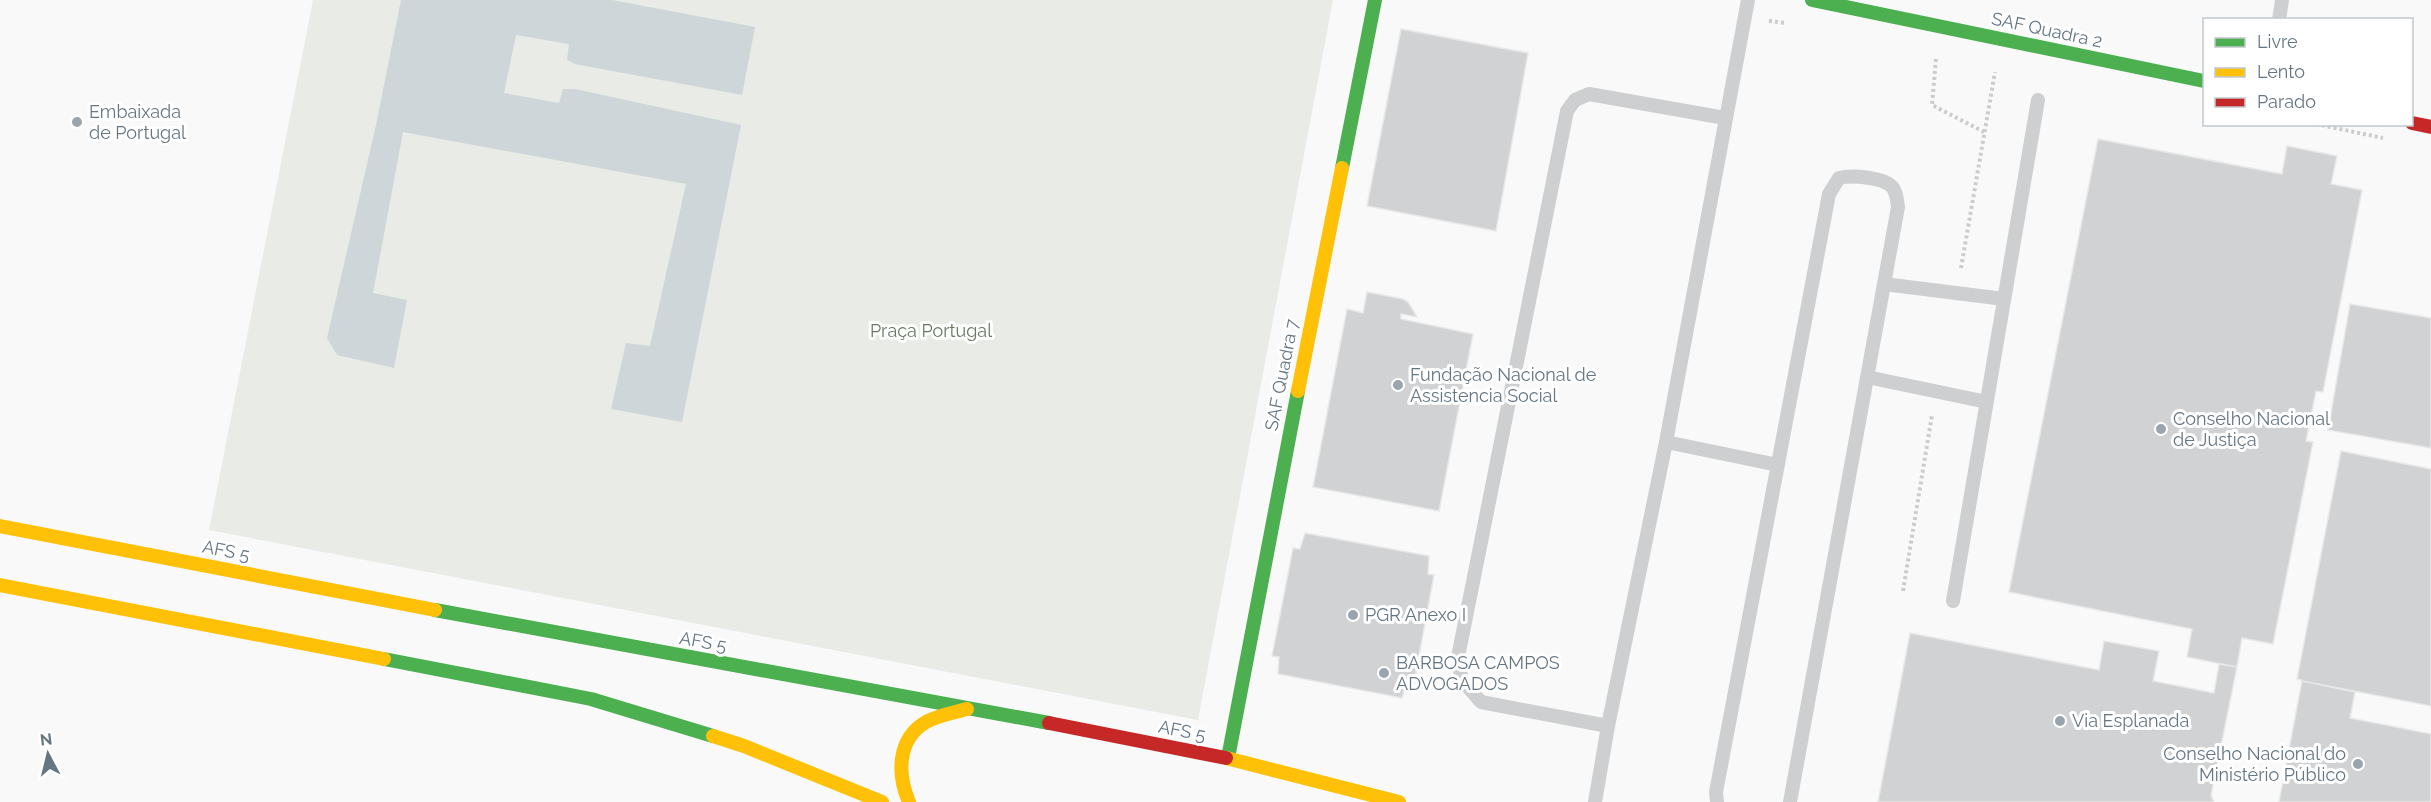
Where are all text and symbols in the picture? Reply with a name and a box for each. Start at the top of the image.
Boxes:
street label: SAF Quadra 2 [1990,8,2104,52]
legend [2203,18,2413,126]
text: Livre [2257,31,2298,52]
text: Lento [2257,61,2305,82]
text: Parado [2257,91,2316,112]
place label: Embaixada de Portugal [89,101,186,143]
marker: Embaixada de Portugal [70,115,84,129]
street label: SAF Quadra 7 [1260,317,1303,432]
park label: Praça Portugal [870,320,992,341]
place label: Fundação Nacional de Assistencia Social [1410,364,1597,406]
marker: Fundação Nacional de Assistencia Social [1391,378,1405,392]
place label: Conselho Nacional de Justiça [2173,408,2330,450]
marker: Conselho Nacional de Justiça [2154,422,2168,436]
street label: AFS 5 [201,536,252,565]
place label: PGR Anexo I [1365,604,1466,625]
marker: PGR Anexo I [1346,608,1360,622]
street label: AFS 5 [678,627,729,656]
place label: BARBOSA CAMPOS ADVOGADOS [1396,652,1560,694]
marker: BARBOSA CAMPOS ADVOGADOS [1377,666,1391,680]
place label: Via Esplanada [2072,710,2189,731]
marker: Via Esplanada [2053,714,2067,728]
street label: AFS 5 [1157,716,1208,745]
north arrow [18,724,78,784]
text: N [39,729,53,750]
place label: Conselho Nacional do Ministério Público [2163,743,2346,785]
marker: Conselho Nacional do Ministério Público [2351,757,2365,771]

